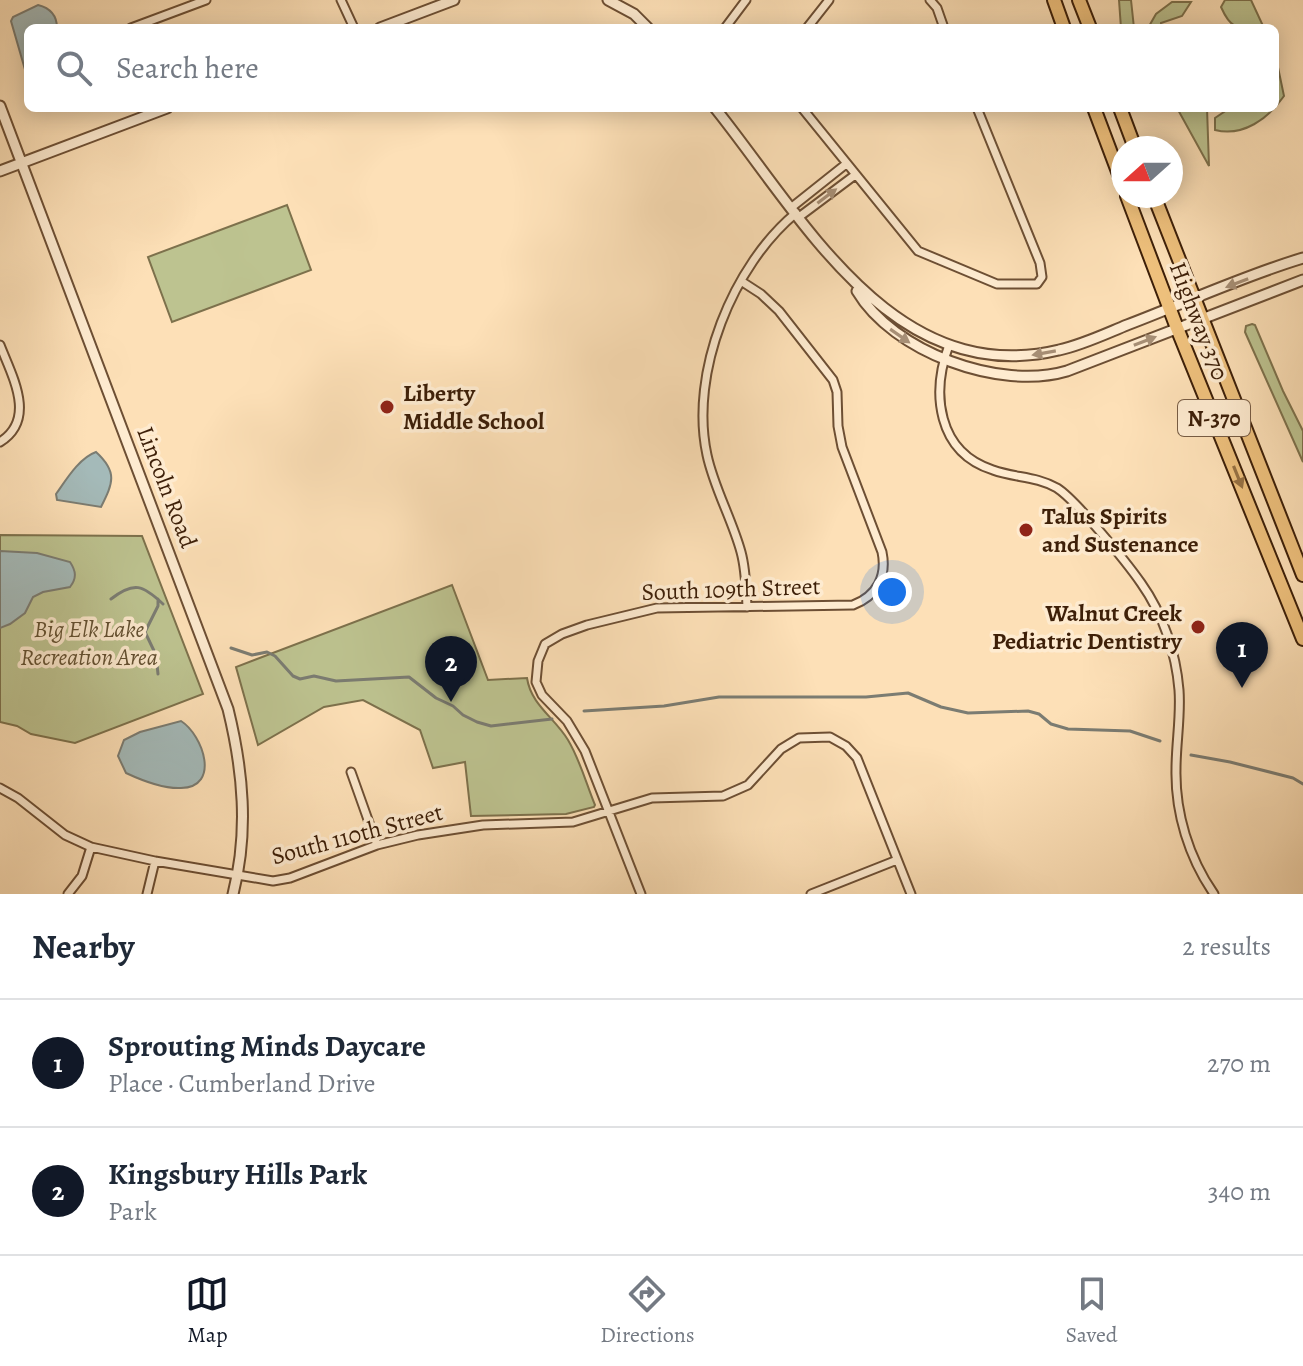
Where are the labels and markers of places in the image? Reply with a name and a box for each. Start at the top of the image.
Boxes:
place label: Liberty Middle School [403,377,545,437]
marker: Liberty Middle School [378,398,396,416]
place label: Talus Spirits and Sustenance [1042,500,1199,560]
marker: Talus Spirits and Sustenance [1017,521,1035,539]
place label: Walnut Creek Pediatric Dentistry [992,597,1183,657]
marker: Walnut Creek Pediatric Dentistry [1189,618,1207,636]
pin: 1 [1216,622,1268,688]
pin: 2 [425,636,477,702]

